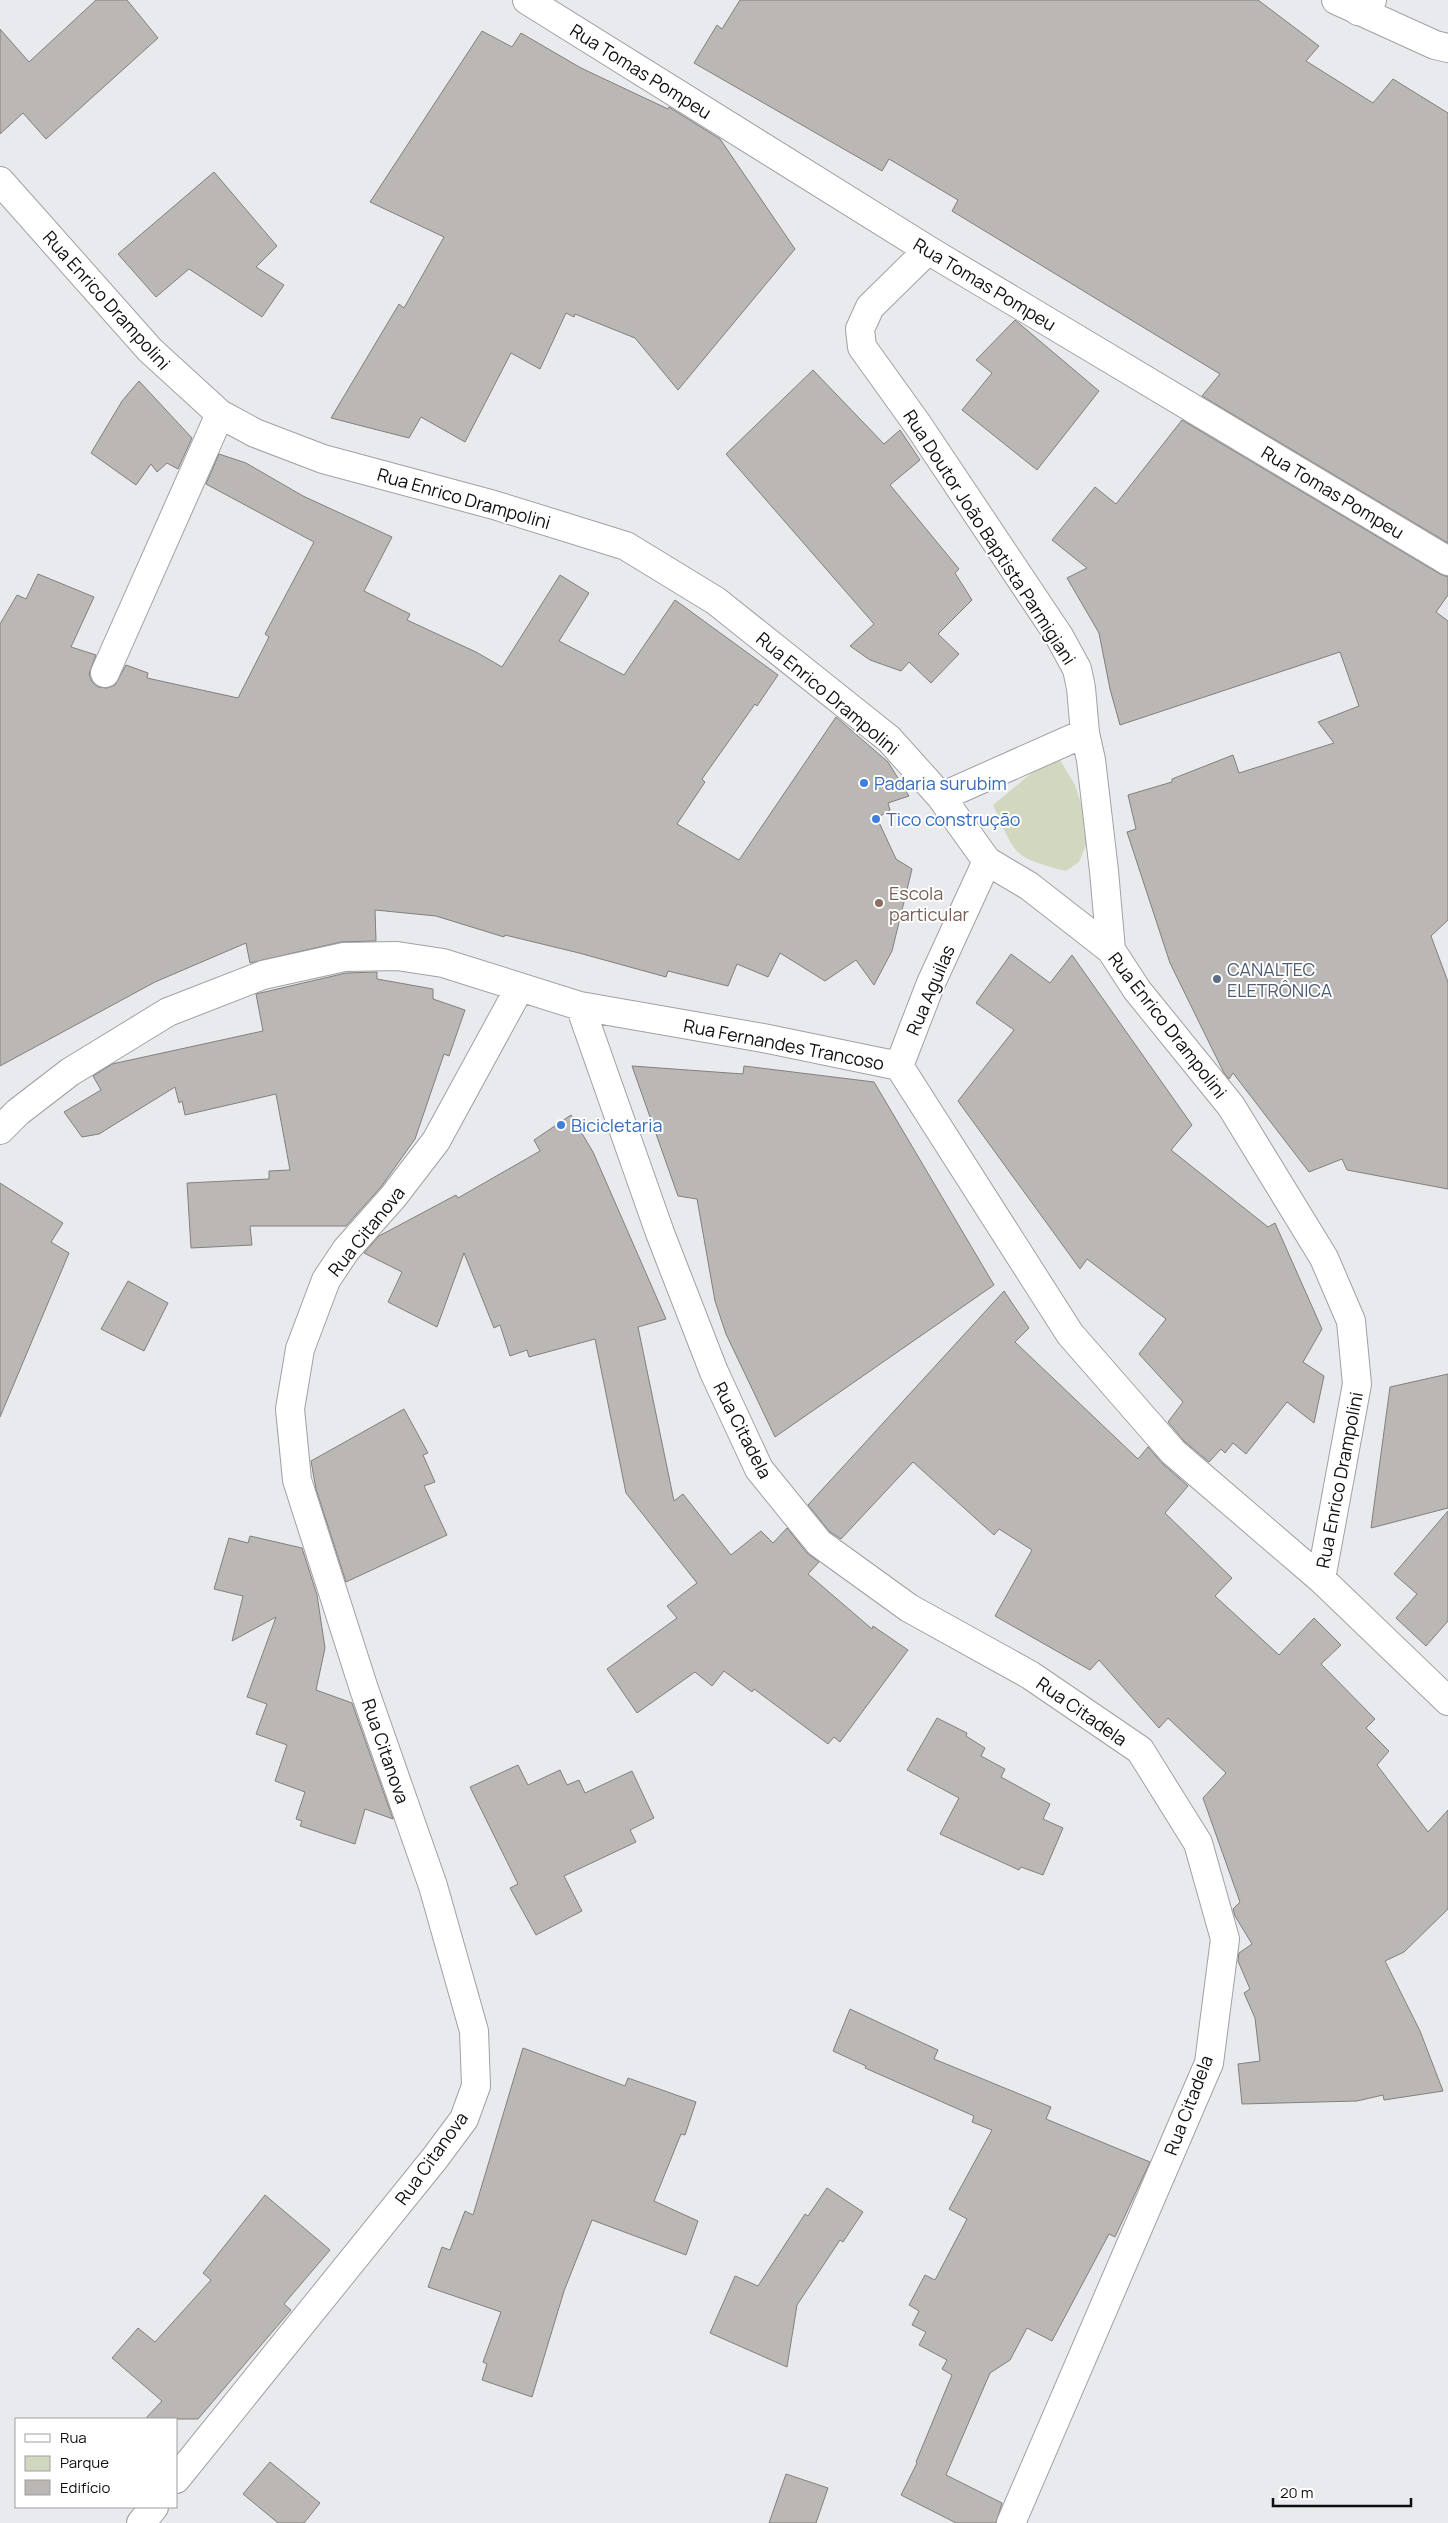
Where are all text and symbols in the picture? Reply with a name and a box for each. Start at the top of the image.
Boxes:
street label: Rua Tomas Pompeu [566,18,716,124]
street label: Rua Enrico Drampolini [38,225,176,375]
street label: Rua Tomas Pompeu [909,232,1061,336]
street label: Rua Doutor João Baptista Parmigiani [898,405,1082,669]
street label: Rua Tomas Pompeu [1257,440,1409,544]
street label: Rua Enrico Drampolini [375,462,553,534]
street label: Rua Enrico Drampolini [752,626,904,760]
place label: Padaria surubim [874,771,1007,795]
marker: Padaria surubim [858,777,870,789]
place label: Tico construção [886,807,1020,831]
marker: Tico construção [870,813,882,825]
place label: Escola particular [889,881,969,926]
marker: Escola particular [873,897,885,909]
street label: Rua Aguilas [900,941,960,1039]
street label: Rua Enrico Drampolini [1103,947,1233,1103]
place label: CANALTEC ELETRÔNICA [1227,957,1333,1002]
marker: CANALTEC ELETRÔNICA [1211,973,1223,985]
street label: Rua Fernandes Trancoso [682,1013,886,1075]
place label: Bicicletaria [571,1113,662,1137]
marker: Bicicletaria [555,1119,567,1131]
street label: Rua Citanova [322,1181,410,1281]
street label: Rua Citadela [708,1378,778,1482]
street label: Rua Enrico Drampolini [1310,1390,1368,1570]
street label: Rua Citadela [1032,1671,1132,1751]
street label: Rua Citanova [357,1695,415,1807]
street label: Rua Citadela [1158,2052,1218,2158]
street label: Rua Citanova [389,2107,473,2209]
legend [15,2418,178,2508]
text: Rua [60,2427,87,2448]
text: Parque [60,2452,109,2473]
scale bar [1273,2476,1410,2508]
text: Edifício [60,2477,111,2498]
text: 20 m [1280,2482,1313,2503]

